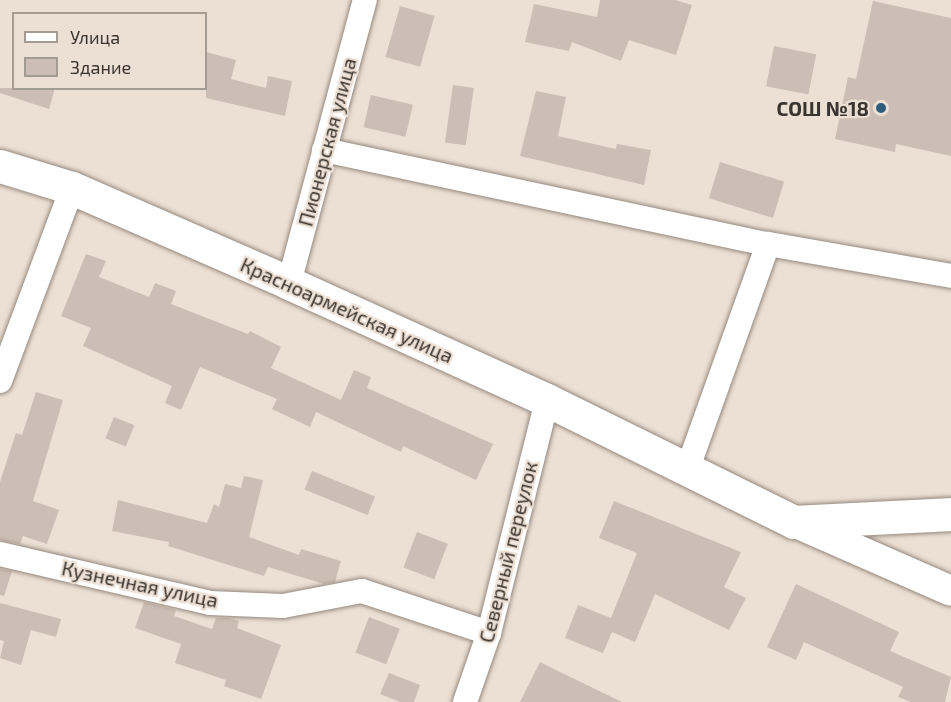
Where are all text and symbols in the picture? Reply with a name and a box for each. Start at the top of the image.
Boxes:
legend [12,12,207,90]
text: Улица [70,26,120,48]
street label: Пионерская улица [293,55,361,229]
text: Здание [70,56,131,78]
place label: СОШ №18 [777,96,869,120]
marker: СОШ №18 [874,101,888,115]
street label: Красноармейская улица [237,252,457,368]
street label: Северный переулок [474,459,542,645]
street label: Кузнечная улица [60,556,220,612]

